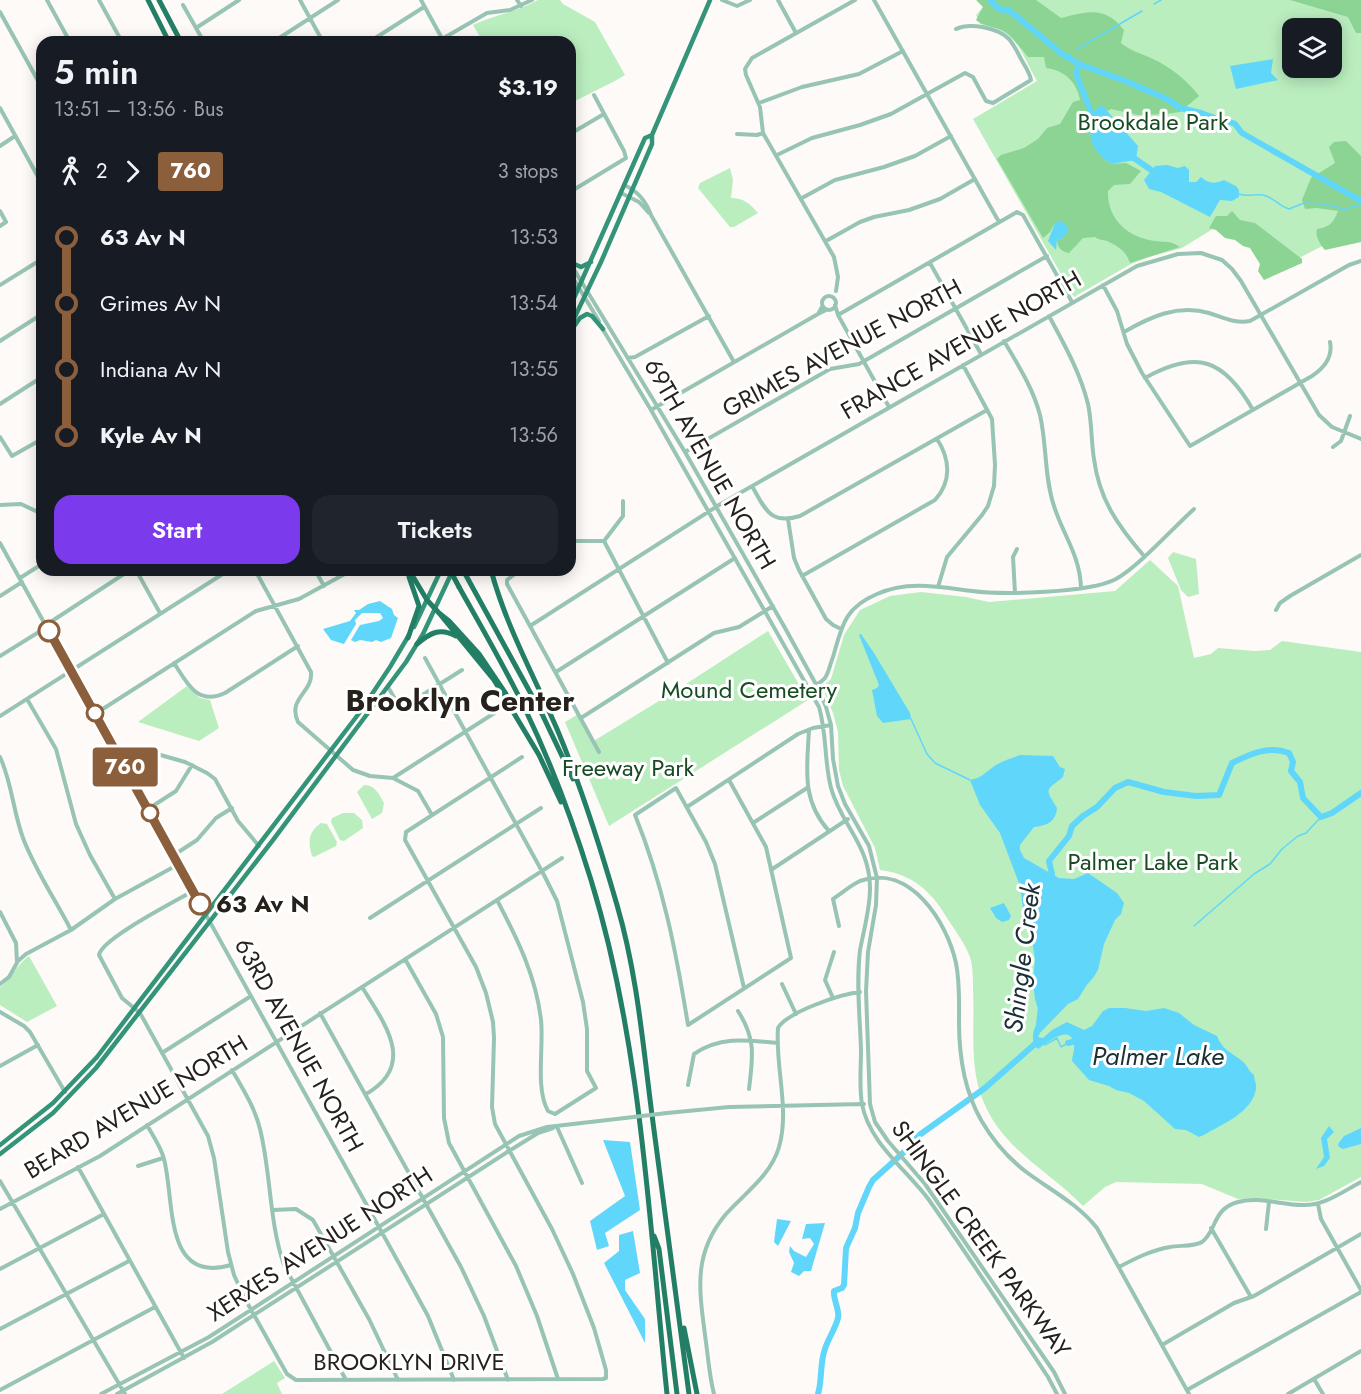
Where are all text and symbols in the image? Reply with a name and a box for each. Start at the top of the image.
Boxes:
map controls [1282,18,1342,78]
button: layers [1282,18,1342,78]
text: 5 min [54,49,138,96]
text: $3.19 [498,71,558,103]
text: 13:51 – 13:56 · Bus [54,95,223,124]
park label: Brookdale Park [1077,104,1229,139]
icon: walk [54,155,87,188]
icon: forward [116,155,149,188]
text: 760 [170,156,211,186]
text: 2 [96,157,107,186]
text: 3 stops [498,157,558,186]
text: 63 Av N [100,221,186,253]
text: 13:53 [510,223,558,252]
street label: FRANCE AVENUE NORTH [834,261,1088,428]
street label: GRIMES AVENUE NORTH [716,269,968,426]
text: Grimes Av N [100,287,221,319]
text: 13:54 [509,289,558,318]
street label: 69TH AVENUE NORTH [636,352,785,576]
text: Indiana Av N [100,353,221,385]
text: 13:55 [510,355,558,384]
text: Kyle Av N [100,419,202,451]
text: 13:56 [509,421,558,450]
button: Start [54,495,300,564]
button: Tickets [312,495,558,564]
unlabelled marker [38,620,60,642]
park label: Mound Cemetery [661,672,838,707]
district label: Brooklyn Center [345,679,575,722]
unlabelled marker [86,704,104,722]
line badge: 760 [90,748,160,786]
park label: Freeway Park [562,750,694,785]
text: 760 [105,752,145,782]
unlabelled marker [141,804,159,822]
park label: Palmer Lake Park [1068,844,1239,879]
water label: Shingle Creek [994,879,1050,1035]
place label: 63 Av N [216,886,310,921]
marker: 63 Av N [189,893,211,915]
street label: 63RD AVENUE NORTH [226,931,373,1158]
street label: BEARD AVENUE NORTH [17,1026,254,1187]
water label: Palmer Lake [1092,1037,1224,1075]
street label: SHINGLE CREEK PARKWAY [883,1113,1080,1365]
street label: XERXES AVENUE NORTH [200,1157,439,1330]
street label: BROOKLYN DRIVE [313,1344,505,1379]

